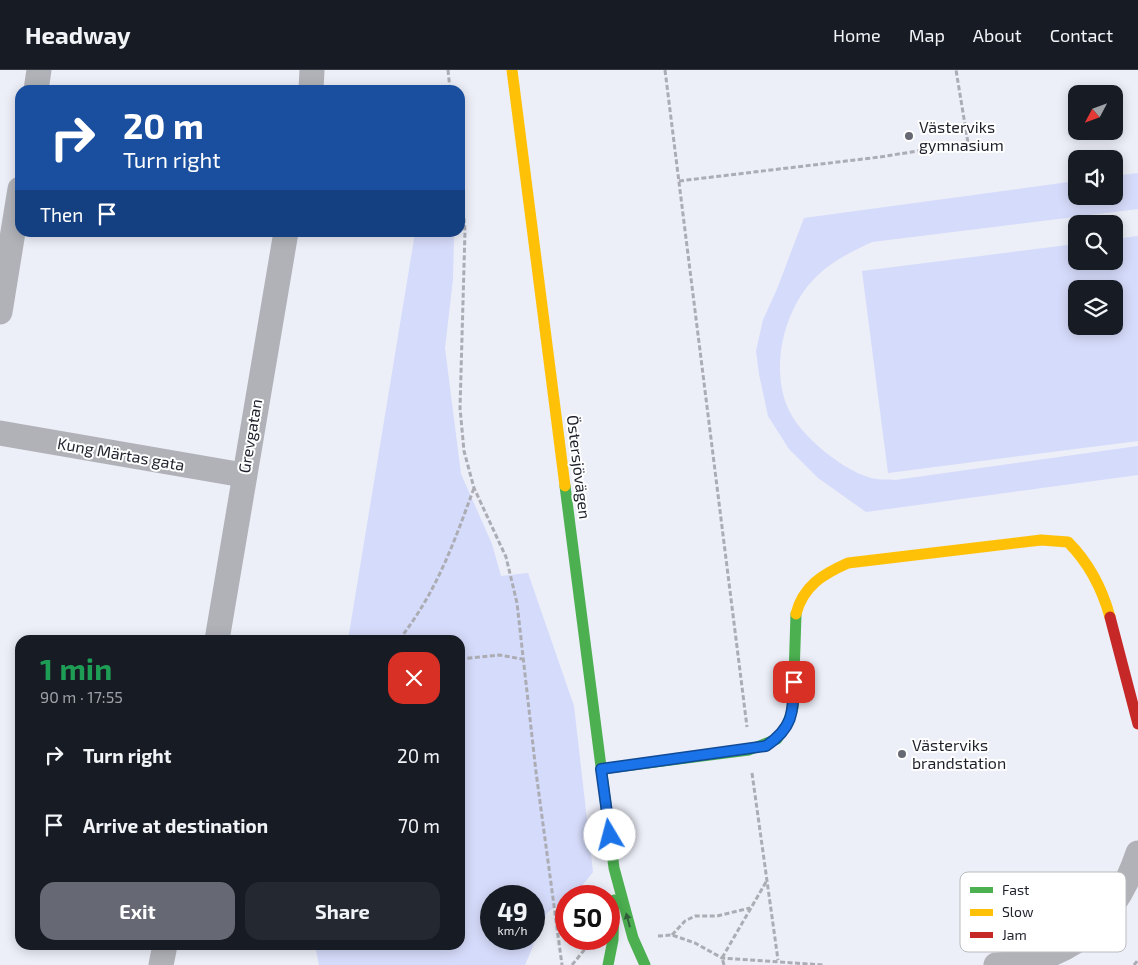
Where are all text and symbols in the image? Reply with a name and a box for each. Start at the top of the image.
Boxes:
text: Headway [25,20,131,49]
text: Home [833,24,881,46]
text: Map [909,24,945,46]
text: About [973,24,1022,46]
text: Contact [1050,24,1113,46]
north arrow [1068,85,1122,140]
map controls [1068,85,1123,335]
text: 20 m [123,104,204,146]
icon: right [40,105,105,170]
place label: Västerviks gymnasium [919,117,1004,154]
marker: Västerviks gymnasium [903,130,915,142]
text: Turn right [123,146,221,172]
button: sound [1068,150,1123,205]
icon: arrive [93,200,121,228]
text: Then [40,203,83,226]
button: search [1068,215,1123,270]
button: layers [1068,280,1123,335]
street label: Grevgatan [234,397,265,475]
street label: Östersjövägen [563,414,595,520]
street label: Kung Märtas gata [56,433,186,474]
text: 1 min [40,650,112,686]
button: close [388,652,440,704]
pin [773,661,815,703]
icon: arrive [780,668,808,696]
text: 90 m · 17:55 [40,687,123,706]
place label: Västerviks brandstation [912,735,1006,772]
icon: right [40,741,68,769]
text: Turn right [83,744,171,767]
text: 20 m [397,744,440,767]
marker: Västerviks brandstation [896,748,908,760]
position arrow [583,808,635,860]
icon: arrive [40,811,68,839]
text: Arrive at destination [83,814,268,837]
text: 70 m [398,814,440,837]
legend [960,872,1126,952]
text: Fast [1002,881,1029,898]
button: Exit [40,882,235,940]
button: Share [245,882,440,940]
speed limit sign: 50 [555,885,620,950]
text: 49 [497,896,528,926]
text: Slow [1002,903,1034,920]
one-way arrow [624,912,632,927]
text: km/h [498,923,527,937]
text: Jam [1002,926,1027,943]

